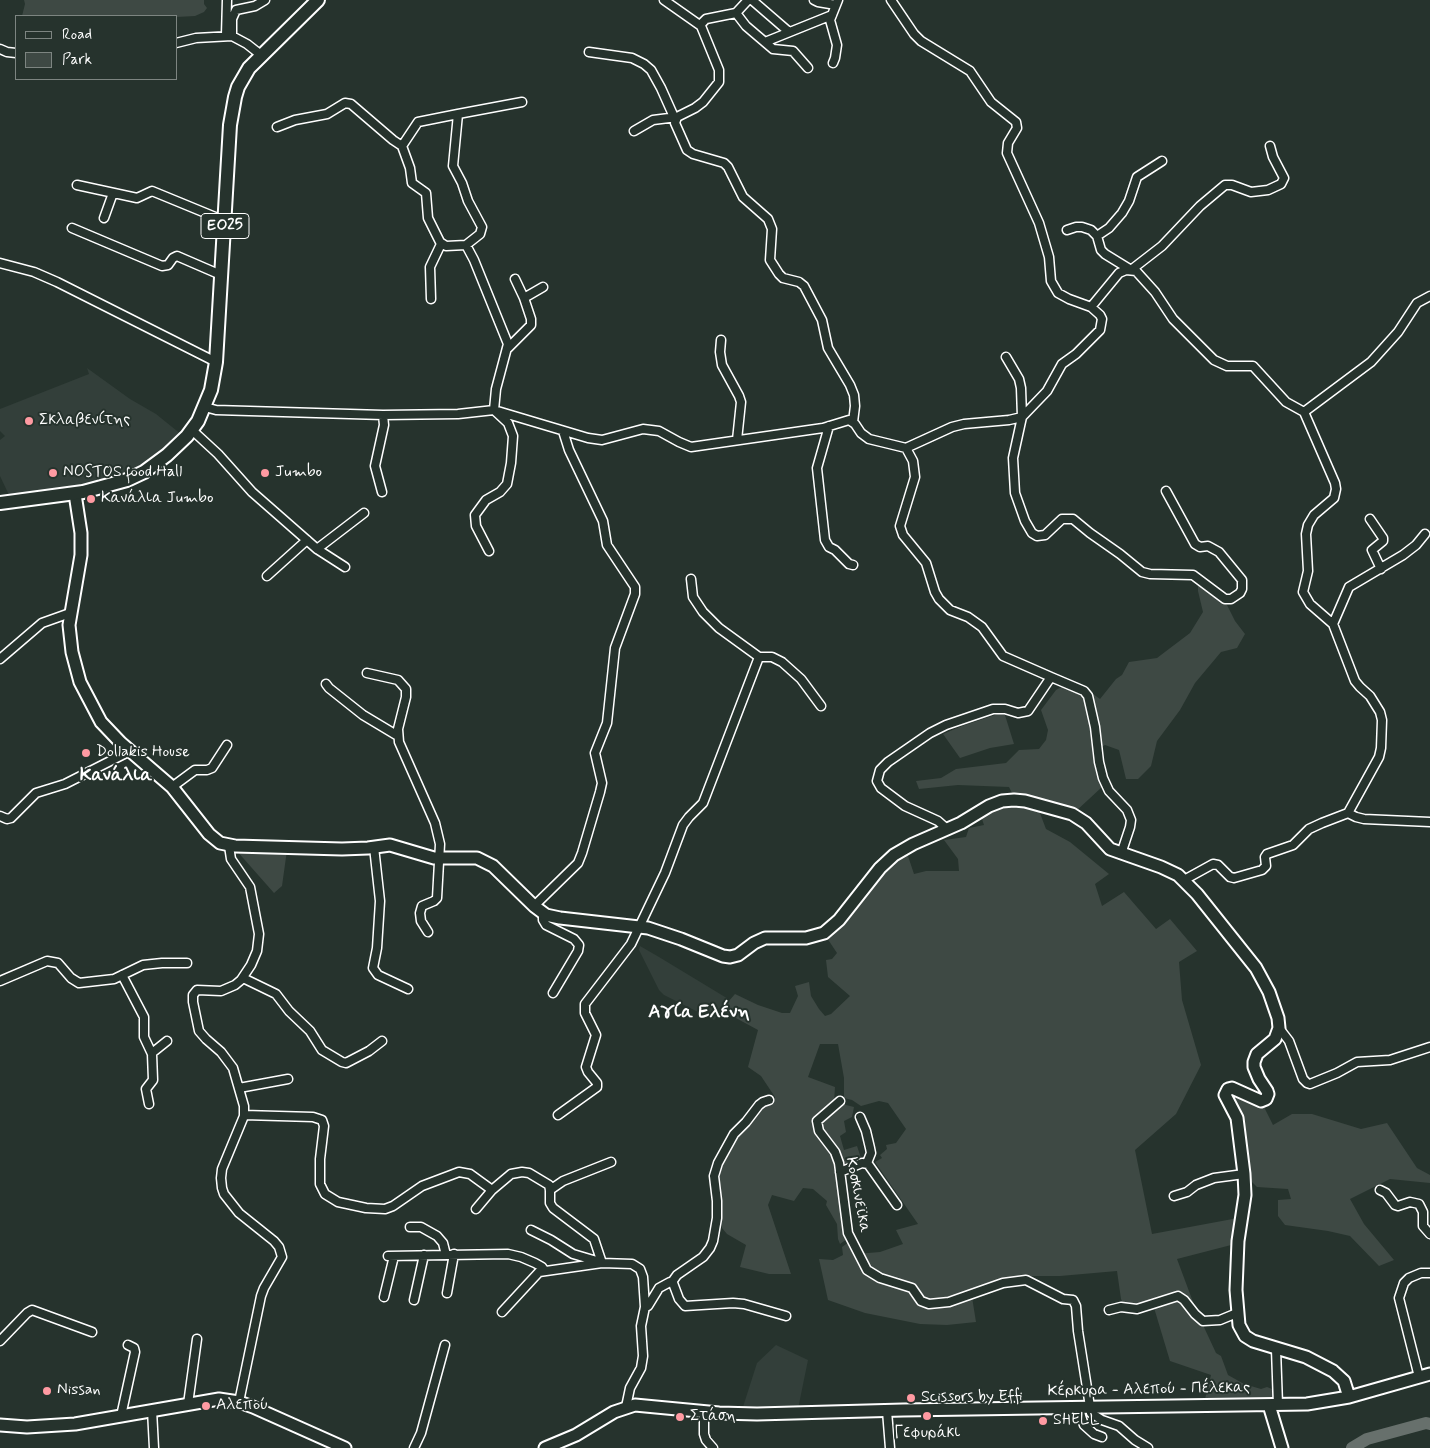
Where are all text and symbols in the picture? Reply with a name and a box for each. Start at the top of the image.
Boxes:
legend [15,15,178,80]
text: Road [62,25,92,45]
text: Park [62,50,92,70]
road number: ΕΟ25 [201,214,249,238]
place label: Σκλαβενίτης [39,411,130,431]
marker: Σκλαβενίτης [23,415,35,427]
place label: NOSTOS food Hall [63,463,182,483]
place label: Jumbo [275,463,322,483]
marker: NOSTOS food Hall [47,467,59,479]
marker: Jumbo [259,467,271,479]
place label: Κανάλια Jumbo [101,489,213,509]
marker: Κανάλια Jumbo [85,493,97,505]
place label: Dollakis House [96,743,190,763]
marker: Dollakis House [80,747,92,759]
district label: Κανάλια [80,765,152,787]
district label: Αγία Ελένη [648,1002,750,1024]
street label: Κοσκινεϊκα [840,1156,874,1234]
street label: Κέρκυρα - Αλεπού - Πέλεκας [1048,1379,1250,1401]
place label: Nissan [57,1381,101,1401]
marker: Nissan [41,1385,53,1397]
place label: Scissors by Effi [921,1388,1022,1408]
marker: Scissors by Effi [905,1392,917,1404]
place label: Αλεπού [216,1396,268,1416]
marker: Αλεπού [200,1400,212,1412]
place label: Στάση [690,1407,736,1427]
marker: Γεφυράκι [921,1410,933,1422]
marker: Στάση [674,1411,686,1423]
place label: SHELL [1053,1411,1099,1431]
marker: SHELL [1037,1415,1049,1427]
place label: Γεφυράκι [894,1424,960,1444]

